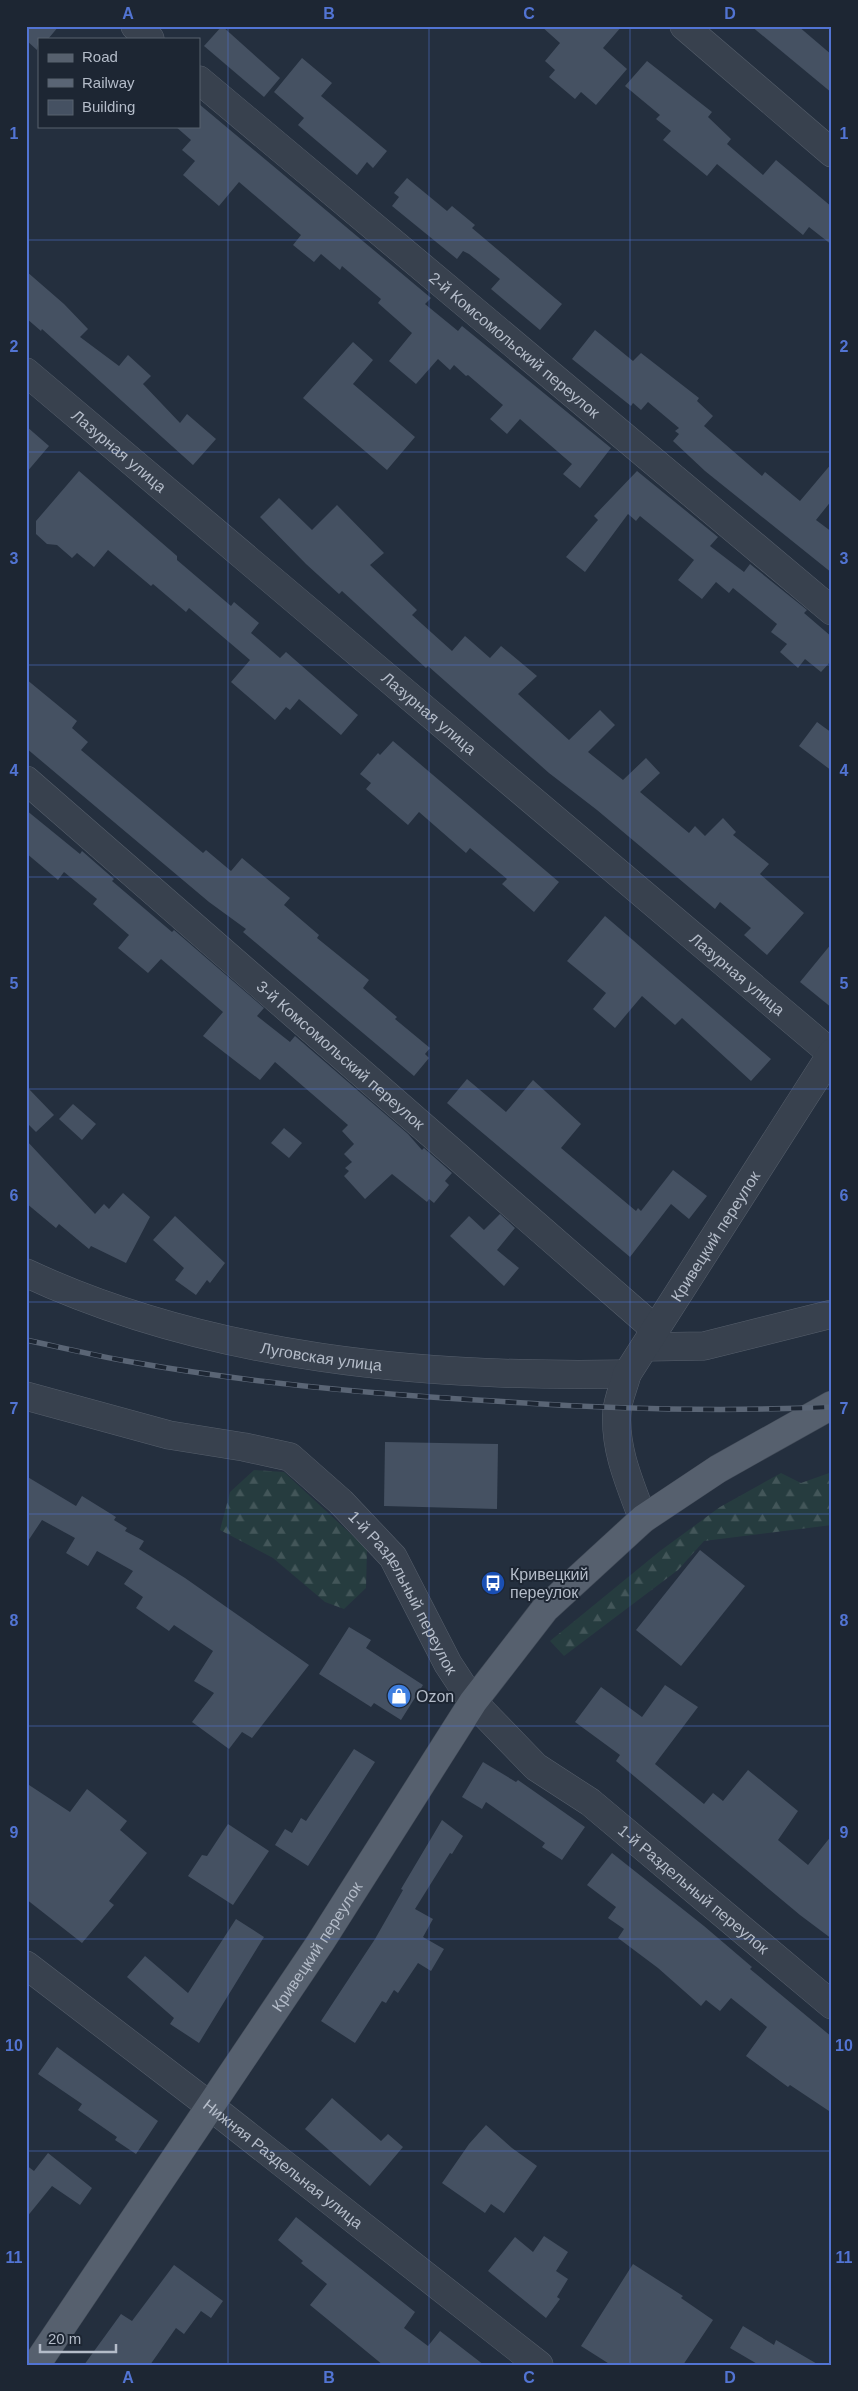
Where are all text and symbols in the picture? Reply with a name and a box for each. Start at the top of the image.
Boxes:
text: A [122,5,134,22]
text: B [323,5,335,22]
text: C [523,5,535,22]
text: D [724,5,736,22]
legend [38,38,200,128]
text: Road [82,48,118,65]
text: Railway [82,74,135,91]
text: Building [82,98,135,115]
text: 1 [10,125,19,142]
text: 1 [840,125,849,142]
street label: 2-й Комсомольский переулок [426,269,604,422]
text: 2 [10,338,19,355]
text: 2 [840,338,849,355]
street label: Лазурная улица [68,407,169,496]
text: 3 [10,550,19,567]
text: 3 [840,550,849,567]
street label: Лазурная улица [378,669,479,758]
text: 4 [10,762,19,779]
text: 4 [840,762,849,779]
street label: Лазурная улица [687,930,788,1019]
text: 5 [10,975,19,992]
text: 5 [840,975,849,992]
street label: 3-й Комсомольский переулок [253,978,429,1134]
street label: Кривецкий переулок [668,1167,764,1305]
text: 6 [10,1187,19,1204]
text: 6 [840,1187,849,1204]
street label: Луговская улица [259,1339,383,1374]
text: 7 [10,1400,19,1417]
text: 7 [840,1400,849,1417]
street label: 1-й Раздельный переулок [345,1508,461,1678]
place label: Кривецкий переулок [510,1566,588,1601]
bus stop icon: Кривецкий переулок [480,1570,506,1596]
text: 8 [10,1612,19,1629]
text: 8 [840,1612,849,1629]
shop icon: Ozon [386,1683,412,1709]
place label: Ozon [416,1688,454,1705]
street label: 1-й Раздельный переулок [615,1822,773,1958]
text: 9 [10,1824,19,1841]
text: 9 [840,1824,849,1841]
street label: Кривецкий переулок [269,1878,366,2015]
text: 10 [5,2037,23,2054]
text: 10 [835,2037,853,2054]
street label: Нижняя Раздельная улица [200,2096,366,2232]
text: 11 [6,2249,23,2266]
text: 11 [836,2249,853,2266]
scale bar [40,2321,116,2353]
text: 20 m [48,2330,81,2347]
text: A [122,2369,134,2386]
text: B [323,2369,335,2386]
text: C [523,2369,535,2386]
text: D [724,2369,736,2386]

